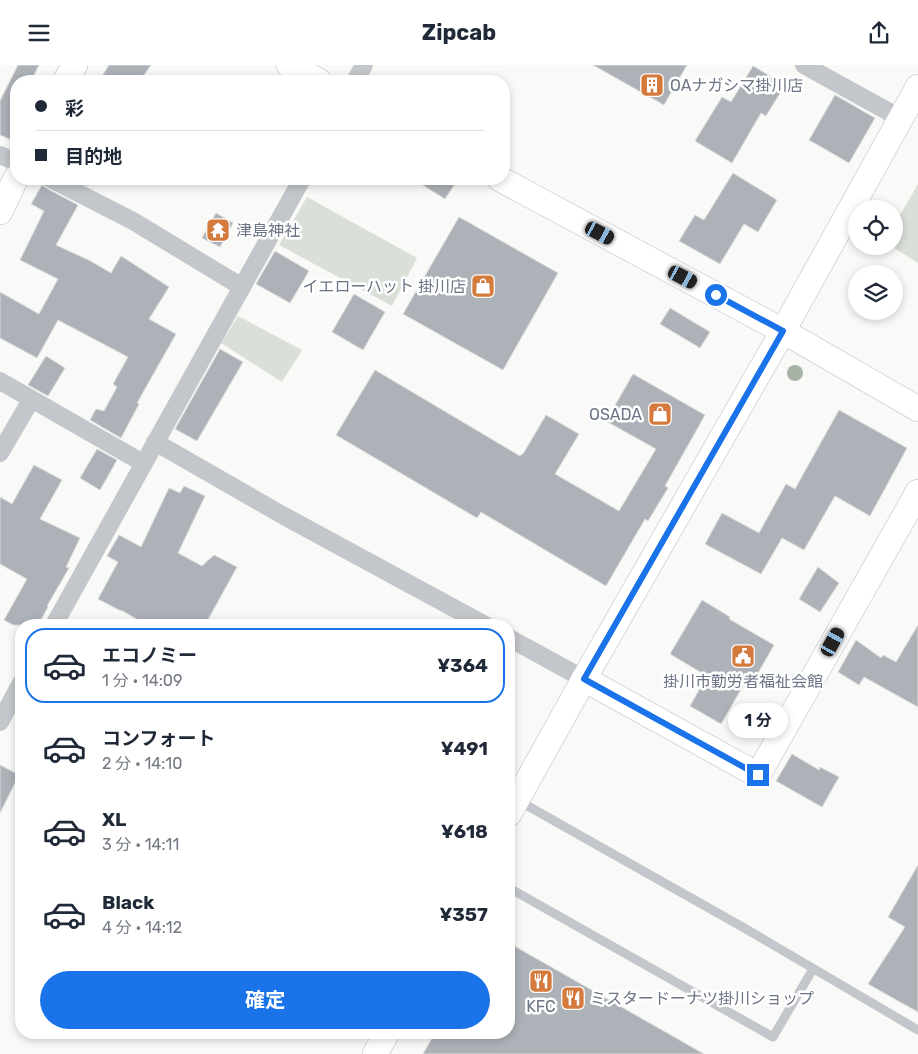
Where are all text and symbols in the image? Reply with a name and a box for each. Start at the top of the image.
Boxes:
icon: menu [25,19,53,47]
text: Zipcab [422,19,496,46]
icon: share [865,19,893,47]
building icon: OAナガシマ掛川店 [639,72,665,98]
place label: OAナガシマ掛川店 [670,76,803,95]
text: 彩 [65,97,84,120]
text: 目的地 [65,145,122,168]
map controls [848,200,903,320]
button: locate [848,200,903,255]
temple icon: 津島神社 [205,217,231,243]
car [583,219,616,247]
place label: 津島神社 [236,221,300,240]
car [666,263,699,291]
button: layers [848,265,903,320]
shop icon: イエローハット 掛川店 [470,273,496,299]
place label: イエローハット 掛川店 [303,277,466,296]
route start [705,284,727,306]
shop icon: OSADA [647,401,673,427]
place label: OSADA [589,405,642,424]
car [819,625,846,659]
icon: car [42,643,87,688]
public building icon: 掛川市勤労者福祉会館 [730,643,756,669]
text: エコノミー [102,644,197,667]
text: ¥364 [437,654,488,677]
text: 1 分 · 14:09 [102,671,182,690]
place label: 掛川市勤労者福祉会館 [663,672,823,691]
callout: 1 分 [728,703,788,737]
text: 1 分 [744,711,772,730]
icon: car [42,726,87,771]
text: コンフォート [102,727,215,750]
text: ¥491 [440,737,488,760]
text: 2 分 · 14:10 [102,754,182,773]
route end [747,764,769,786]
text: XL [102,808,126,831]
icon: car [42,809,87,854]
text: ¥618 [441,820,488,843]
text: 3 分 · 14:11 [102,835,179,854]
text: Black [102,891,154,914]
icon: car [42,892,87,937]
text: ¥357 [439,903,488,926]
text: 4 分 · 14:12 [102,918,182,937]
restaurant icon: KFC [528,968,554,994]
button: 確定 [40,971,490,1029]
restaurant icon: ミスタードーナツ掛川ショップ [560,985,586,1011]
place label: ミスタードーナツ掛川ショップ [590,989,814,1008]
place label: KFC [526,997,556,1016]

